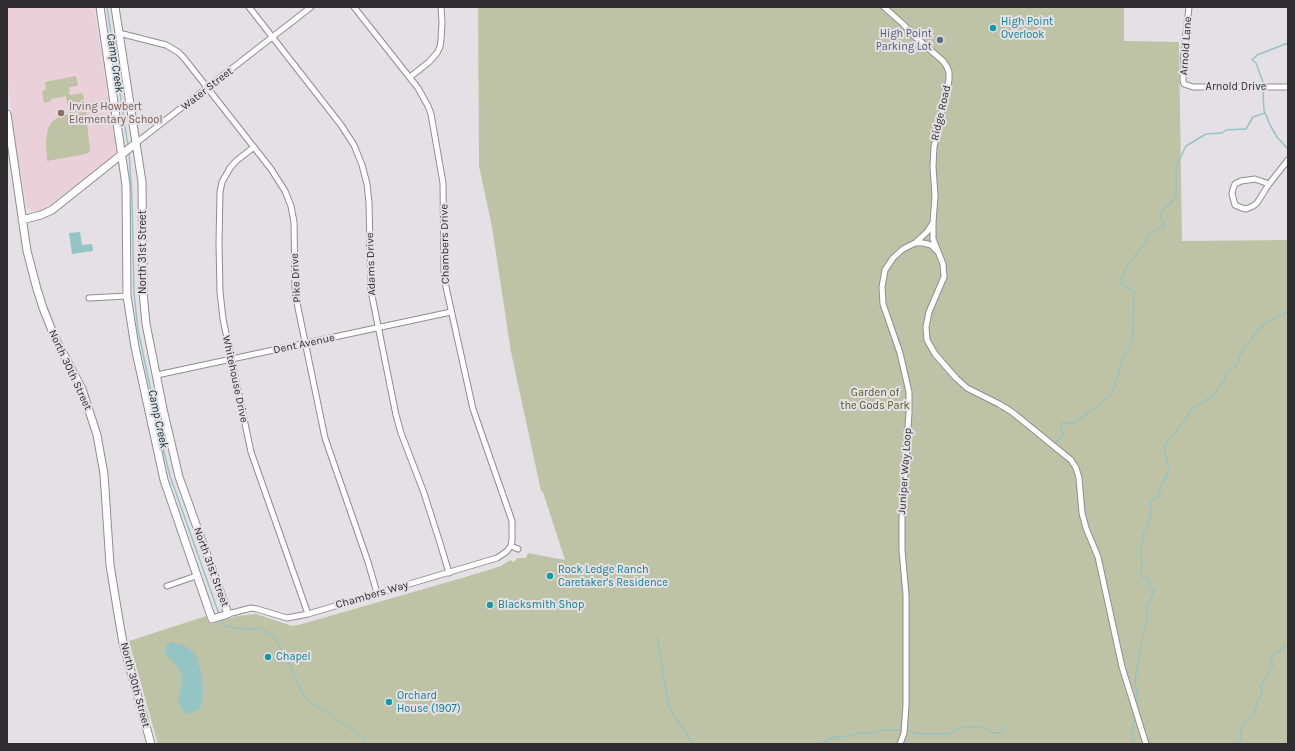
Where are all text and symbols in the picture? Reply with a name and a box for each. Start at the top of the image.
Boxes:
place label: High Point Overlook [1001,15,1053,41]
street label: Arnold Lane [1177,16,1195,76]
marker: High Point Overlook [988,23,998,33]
place label: High Point Parking Lot [876,27,932,53]
water label: Camp Creek [103,32,127,94]
marker: High Point Parking Lot [935,35,945,45]
street label: Water Street [178,65,236,113]
street label: Arnold Drive [1206,80,1266,94]
street label: Ridge Road [928,84,954,142]
place label: Irving Howbert Elementary School [69,100,162,126]
marker: Irving Howbert Elementary School [56,108,66,118]
street label: Chambers Drive [438,204,452,284]
street label: North 31st Street [136,210,150,294]
street label: Adams Drive [363,232,379,296]
street label: Pike Drive [288,253,304,303]
street label: North 30th Street [46,328,94,412]
street label: Dent Avenue [272,331,336,357]
street label: Whitehouse Drive [219,334,251,424]
park label: Garden of the Gods Park [840,386,910,412]
water label: Camp Creek [145,388,171,450]
street label: Juniper Way Loop [895,427,915,515]
street label: North 31st Street [190,525,232,609]
place label: Rock Ledge Ranch Caretaker's Residence [558,563,668,589]
marker: Rock Ledge Ranch Caretaker's Residence [545,571,555,581]
street label: Chambers Way [334,578,410,612]
place label: Blacksmith Shop [498,598,584,612]
marker: Blacksmith Shop [485,600,495,610]
street label: North 30th Street [117,641,153,729]
place label: Chapel [276,650,311,664]
marker: Chapel [263,652,273,662]
place label: Orchard House (1907) [397,689,461,715]
marker: Orchard House (1907) [384,697,394,707]

